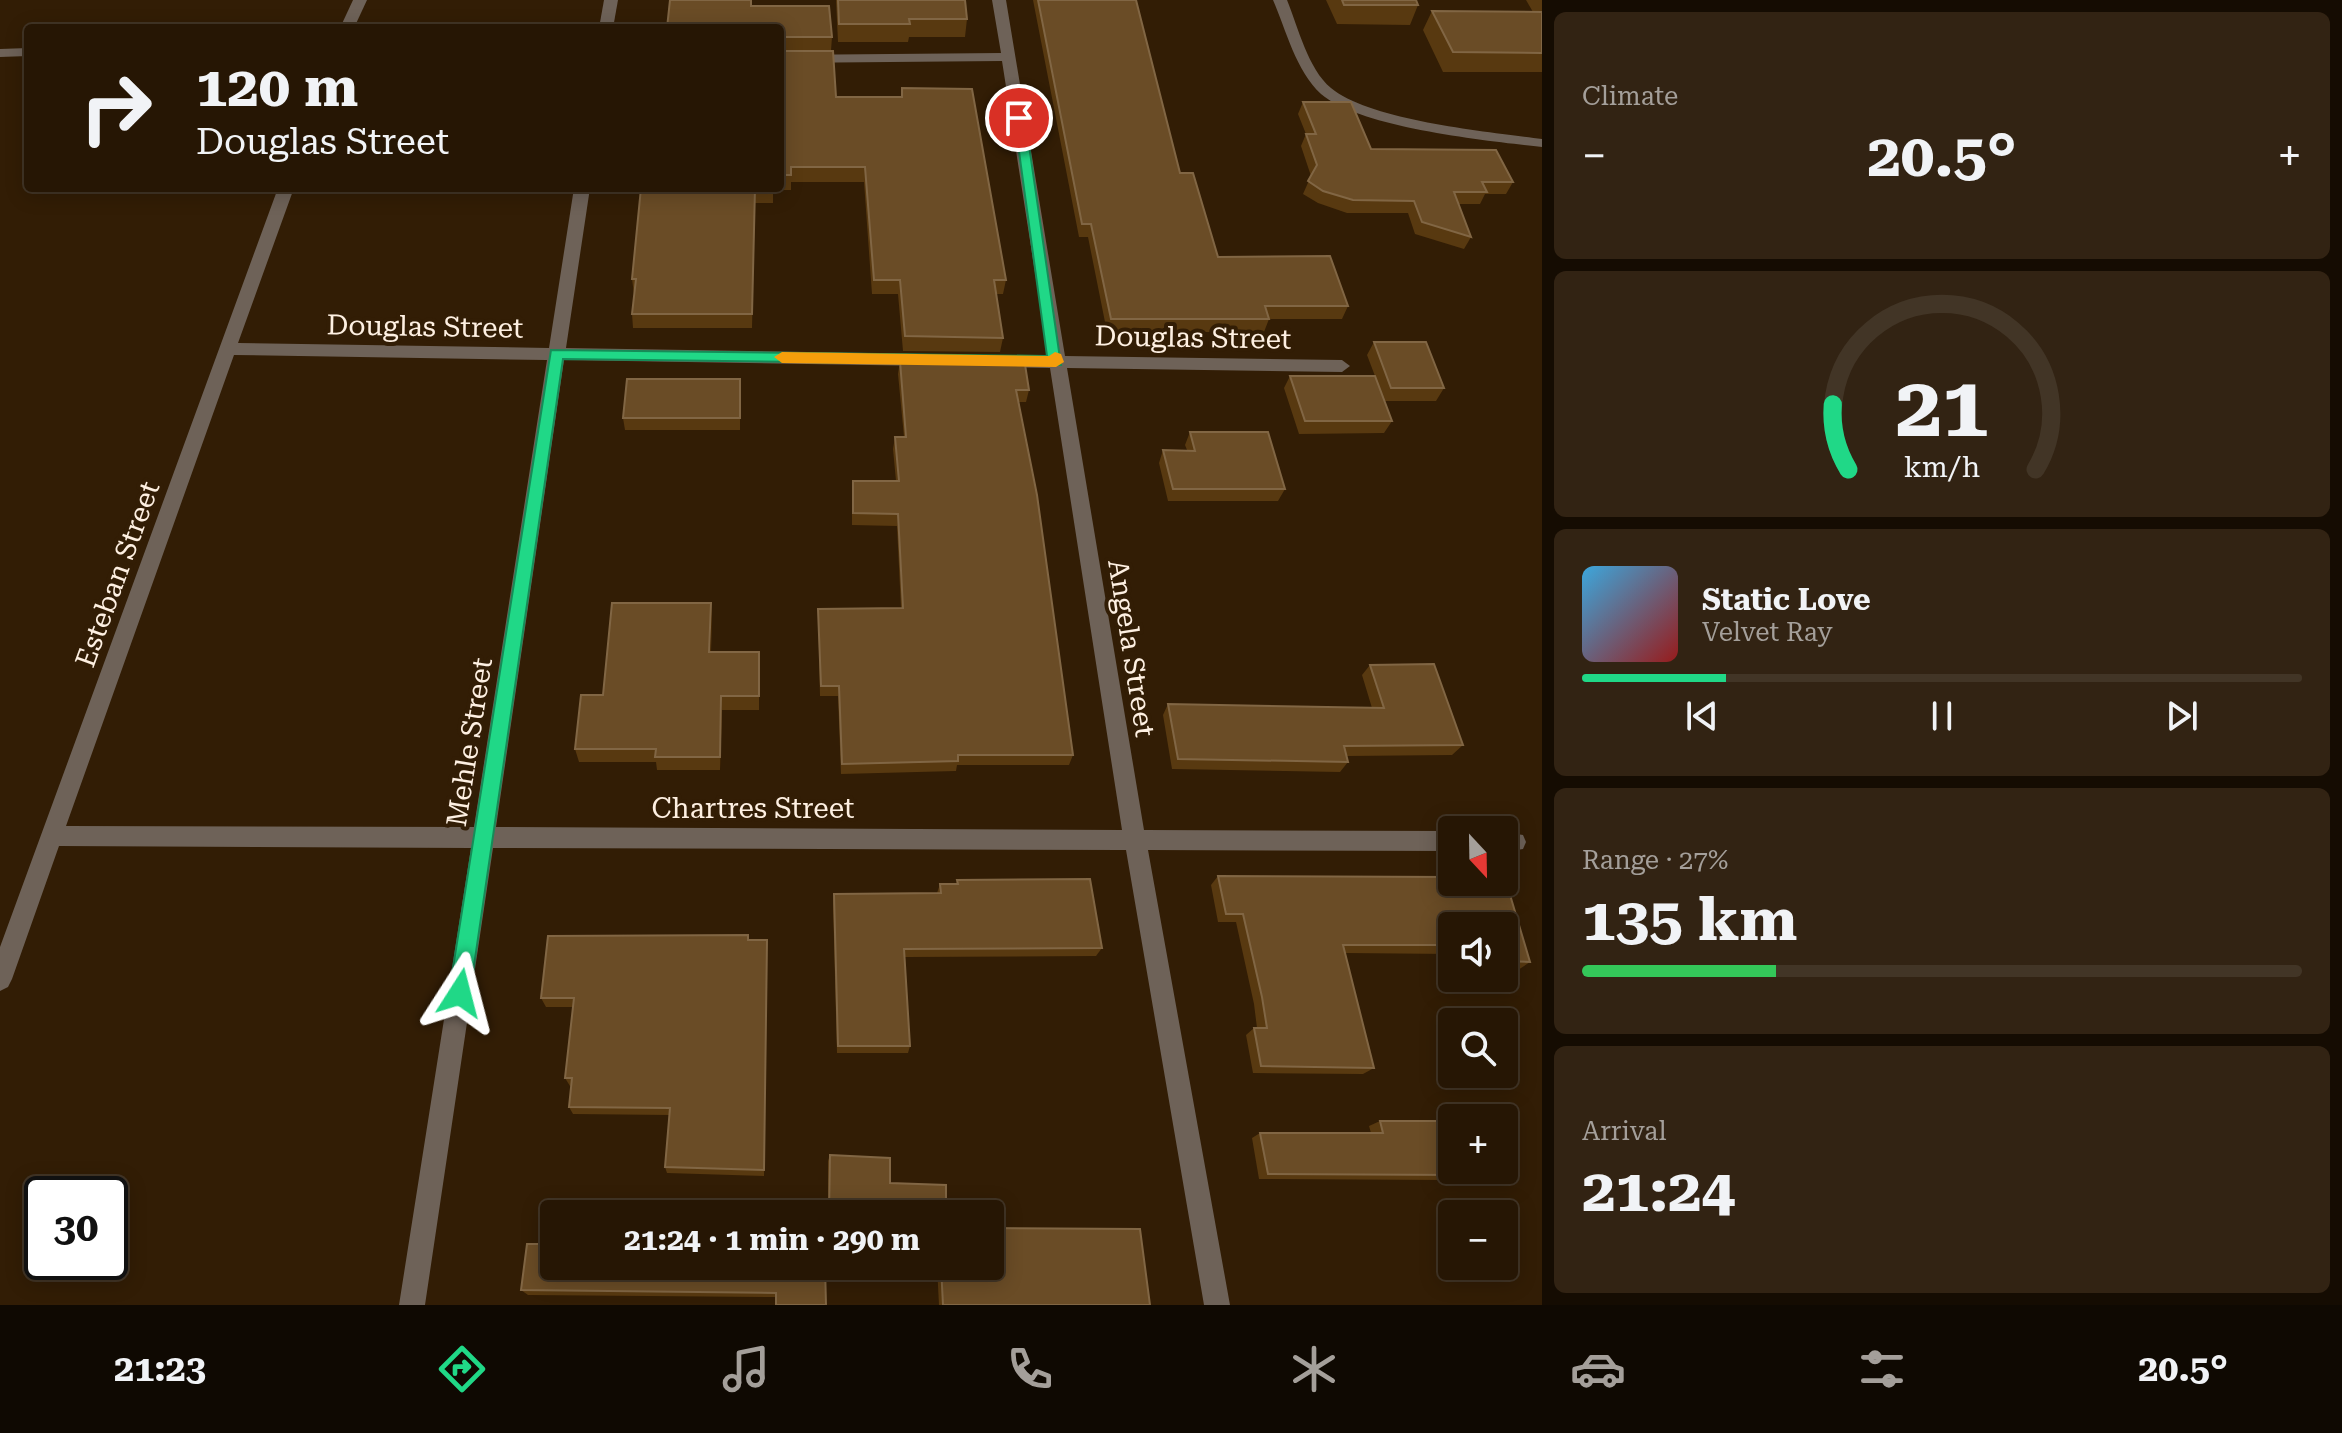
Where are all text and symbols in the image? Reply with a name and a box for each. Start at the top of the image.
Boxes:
text: 120 m [196,54,358,120]
icon: right [64,56,168,160]
text: Climate [1582,81,1678,111]
pin [985,84,1053,152]
icon: arrive [997,96,1041,140]
text: 20.5° [1867,120,2017,191]
text: Douglas Street [196,121,449,163]
text: − [1582,130,1607,182]
text: + [2277,130,2302,182]
street label: Douglas Street [326,308,524,345]
street label: Douglas Street [1094,319,1292,356]
text: 21 [1895,358,1989,455]
text: km/h [1904,450,1980,484]
street label: Esteban Street [69,477,166,672]
street label: Angela Street [1101,557,1162,739]
text: Static Love [1702,582,1871,617]
text: Velvet Ray [1702,617,1833,647]
street label: Mehle Street [440,655,499,829]
icon: previous [1680,694,1724,738]
icon: pause [1920,694,1964,738]
icon: next [2160,694,2204,738]
street label: Chartres Street [651,792,855,825]
north arrow [1438,816,1518,896]
map controls [1438,816,1518,1280]
text: Range · 27% [1582,845,1728,875]
text: 135 km [1582,884,1797,955]
button: sound [1438,912,1518,992]
position arrow [418,951,502,1035]
button: search [1438,1008,1518,1088]
button: + [1438,1104,1518,1184]
text: Arrival [1582,1116,1667,1146]
text: 21:24 [1582,1155,1735,1226]
speed limit sign: 30 [24,1176,128,1280]
button: − [1438,1200,1518,1280]
text: 21:24 · 1 min · 290 m [624,1222,920,1257]
icon: directions [434,1341,490,1397]
icon: music [718,1341,774,1397]
icon: phone [1002,1341,1058,1397]
icon: climate [1286,1341,1342,1397]
icon: car [1570,1341,1626,1397]
icon: filters [1854,1341,1910,1397]
text: 21:23 [114,1348,206,1390]
text: 20.5° [2138,1348,2228,1390]

